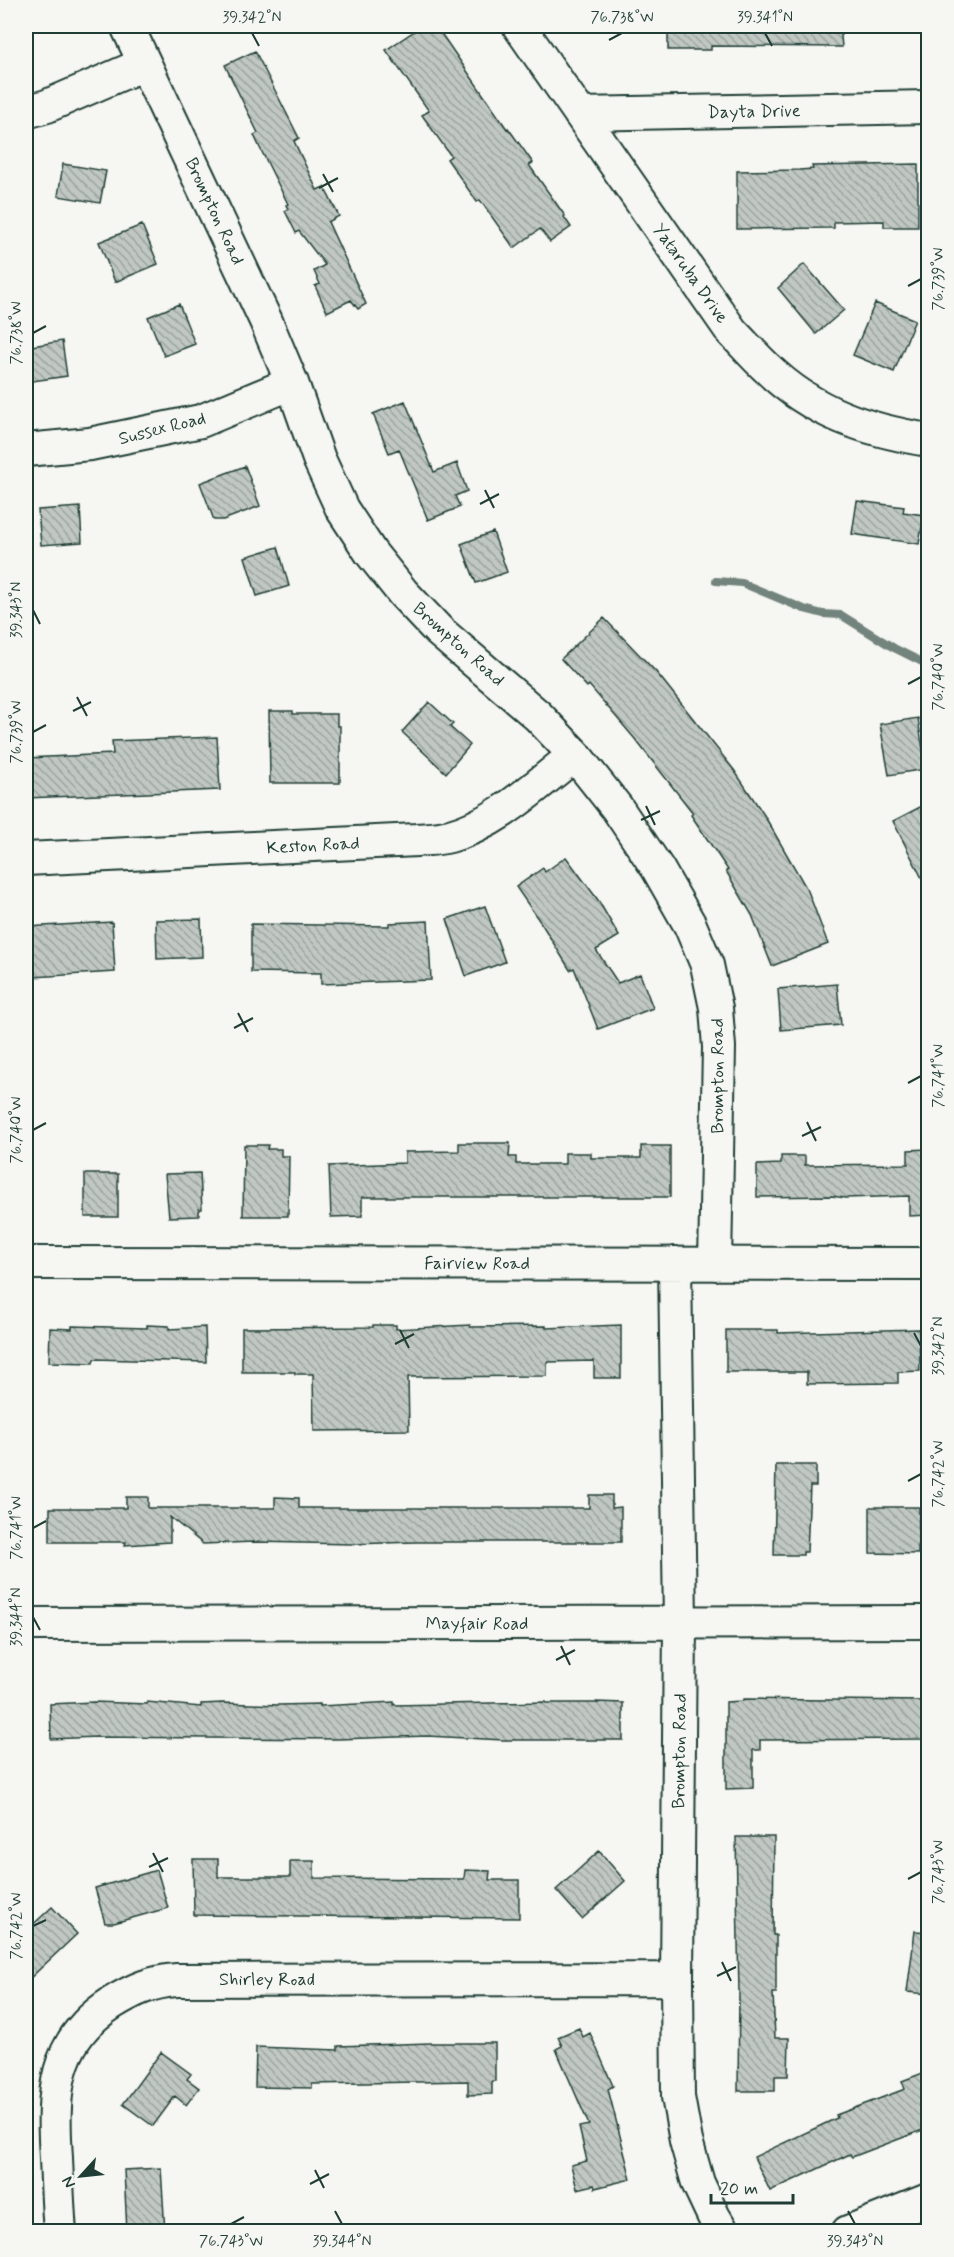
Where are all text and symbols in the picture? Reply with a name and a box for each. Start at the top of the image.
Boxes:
text: 39.342°N [222,8,282,28]
text: 76.738°W [590,8,654,28]
text: 39.341°N [737,8,793,28]
street label: Dayta Drive [707,99,801,125]
street label: Brompton Road [179,154,249,269]
street label: Yataruba Drive [647,219,734,329]
text: 76.739°W [929,248,949,310]
text: 76.738°W [7,301,27,365]
street label: Sussex Road [116,407,208,451]
text: 39.343°N [7,582,27,638]
street label: Brompton Road [407,597,509,692]
text: 76.740°W [929,644,949,710]
text: 76.739°W [7,701,27,763]
street label: Keston Road [266,832,360,860]
street label: Brompton Road [706,1018,730,1134]
text: 76.741°W [929,1044,949,1108]
text: 76.740°W [7,1097,27,1163]
street label: Fairview Road [424,1252,530,1276]
text: 39.342°N [929,1316,949,1376]
text: 76.742°W [929,1441,949,1507]
text: 76.741°W [7,1496,27,1560]
text: 39.344°N [7,1587,27,1647]
street label: Mayfair Road [426,1612,528,1636]
street label: Brompton Road [667,1693,693,1809]
text: 76.743°W [929,1840,949,1904]
text: 76.742°W [7,1893,27,1959]
street label: Shirley Road [219,1968,315,1992]
north arrow [51,2146,111,2206]
scale bar [711,2167,794,2205]
text: N [57,2173,81,2192]
text: 20 m [720,2177,758,2201]
text: 76.743°W [199,2232,263,2252]
text: 39.344°N [312,2232,372,2252]
text: 39.343°N [827,2232,883,2252]

